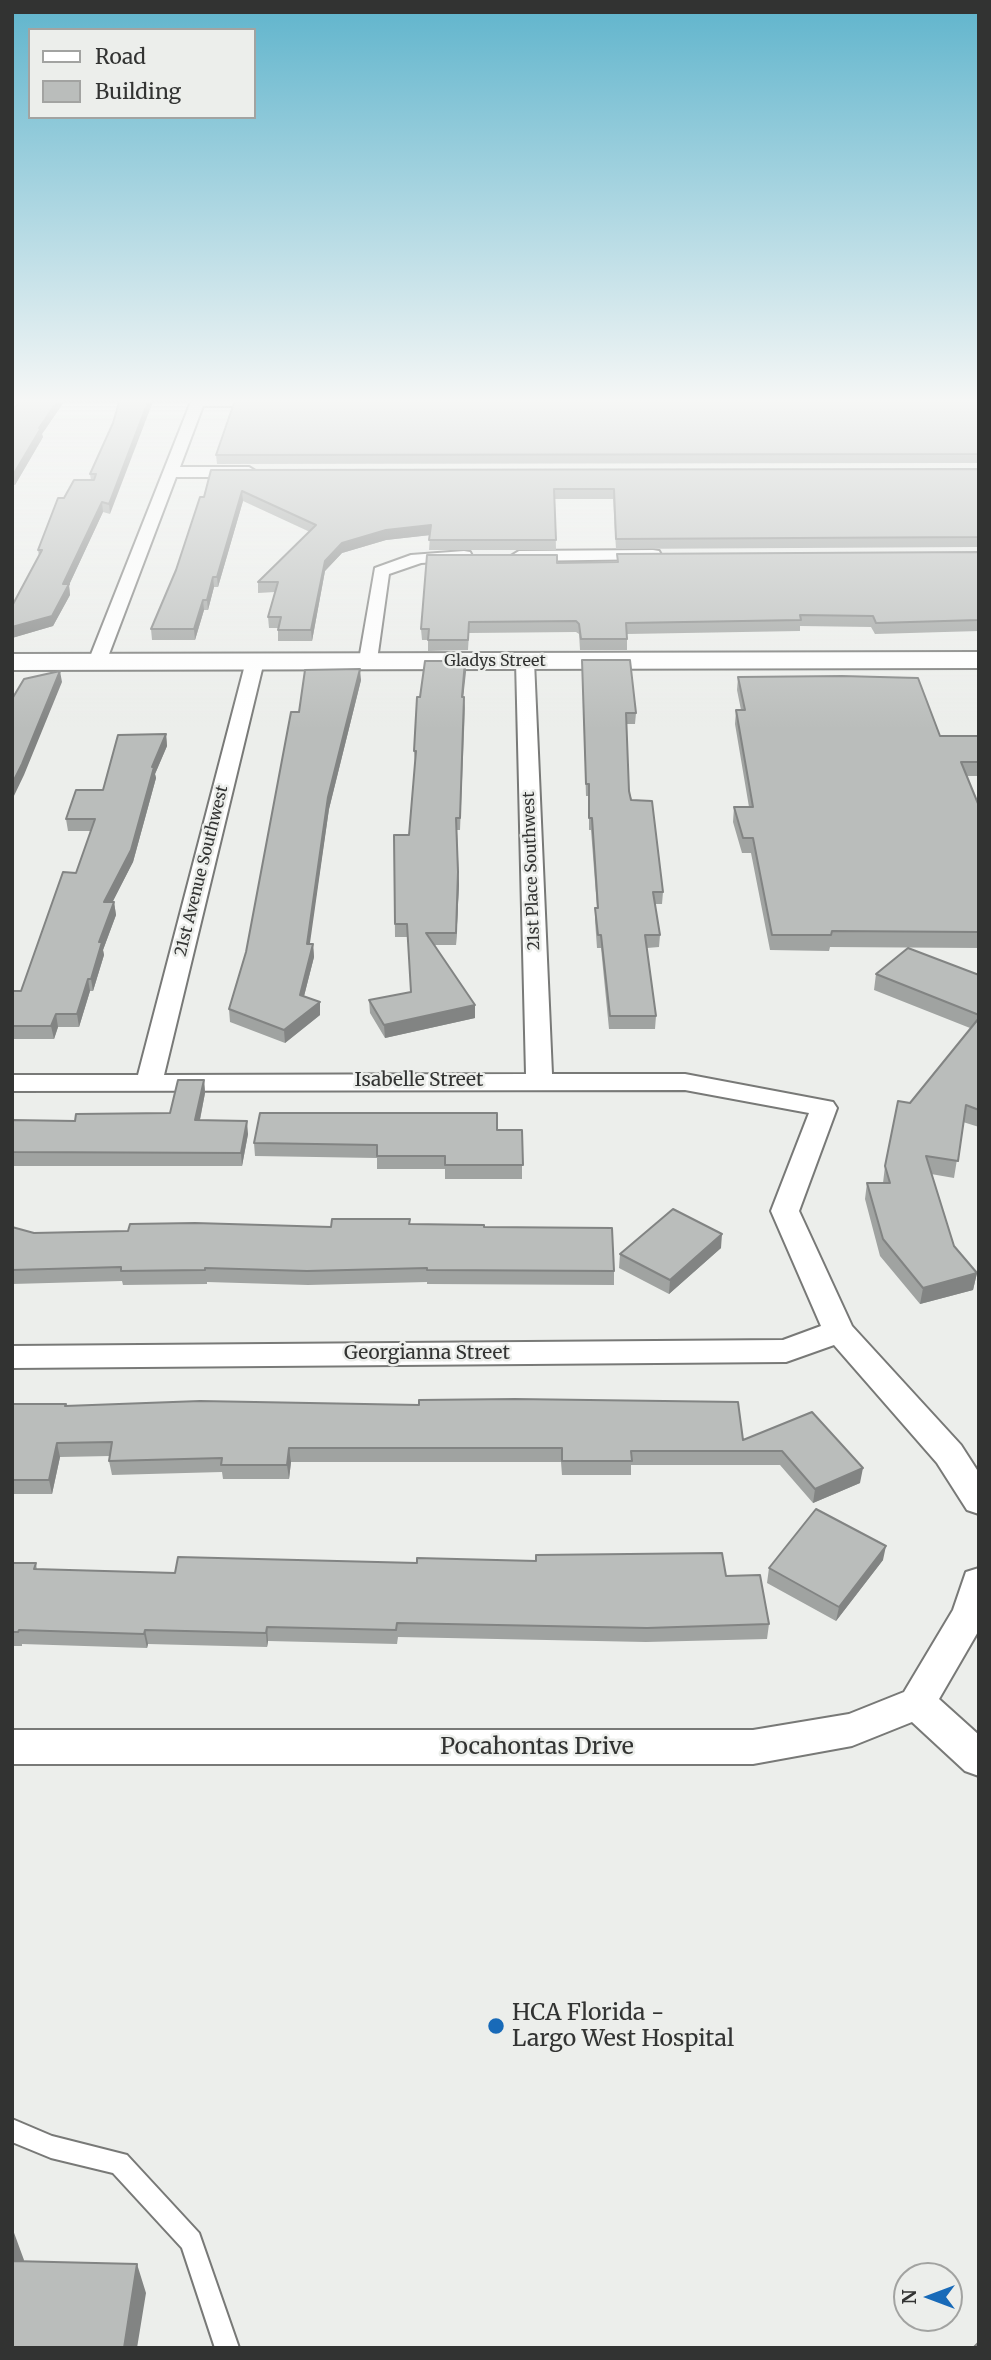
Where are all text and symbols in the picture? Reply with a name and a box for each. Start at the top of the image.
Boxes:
legend [28,28,256,119]
text: Road [95,43,146,70]
text: Building [95,78,181,105]
street label: Gladys Street [444,651,546,671]
street label: 21st Avenue Southwest [171,784,233,958]
street label: 21st Place Southwest [520,791,544,951]
street label: Isabelle Street [355,1070,483,1092]
street label: Georgianna Street [344,1343,510,1365]
street label: Pocahontas Drive [440,1733,634,1761]
place label: HCA Florida - Largo West Hospital [512,1999,734,2053]
marker: HCA Florida - Largo West Hospital [486,2016,506,2036]
north arrow [893,2262,963,2332]
text: N [897,2290,921,2305]

